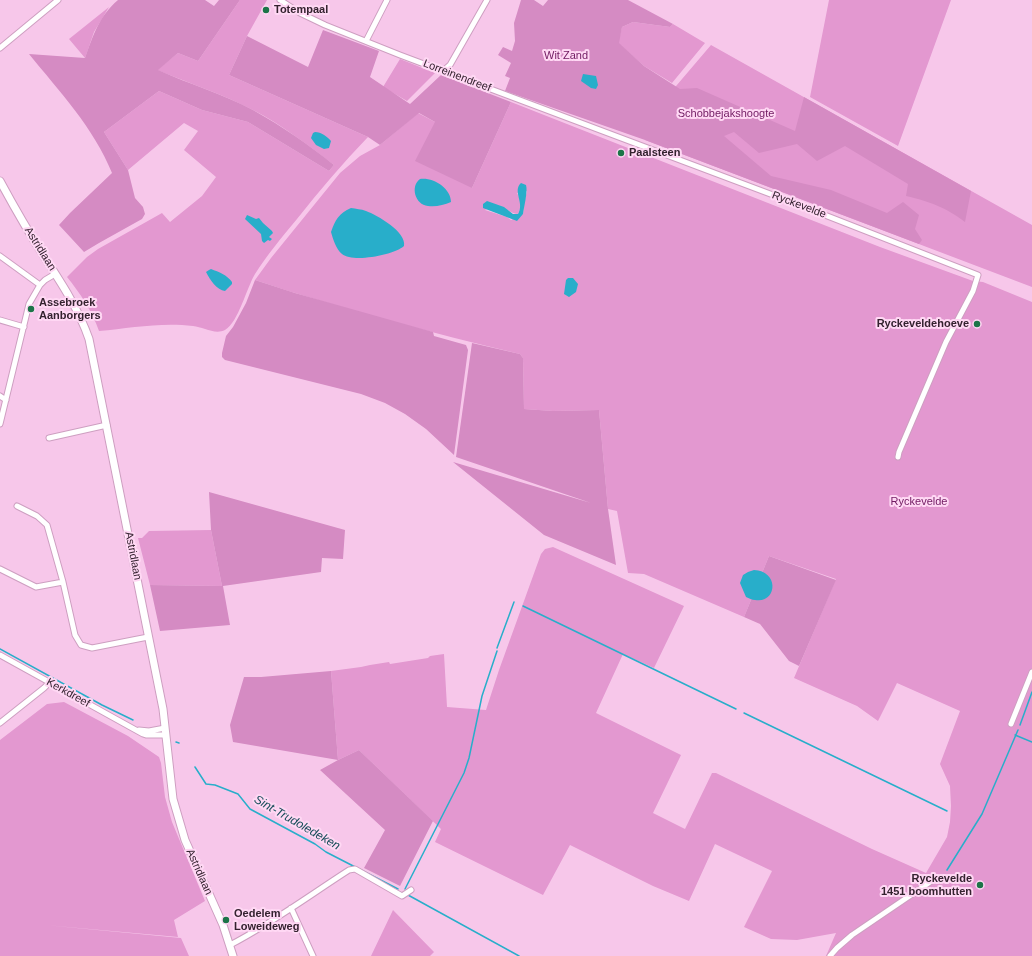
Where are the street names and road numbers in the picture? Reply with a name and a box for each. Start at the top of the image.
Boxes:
street label: Lorreinendreef [421,57,493,95]
street label: Ryckevelde [770,189,828,221]
street label: Astridlaan [21,225,59,273]
street label: Astridlaan [122,531,144,581]
street label: Kerkdreef [44,676,92,710]
street label: Astridlaan [183,847,215,897]

